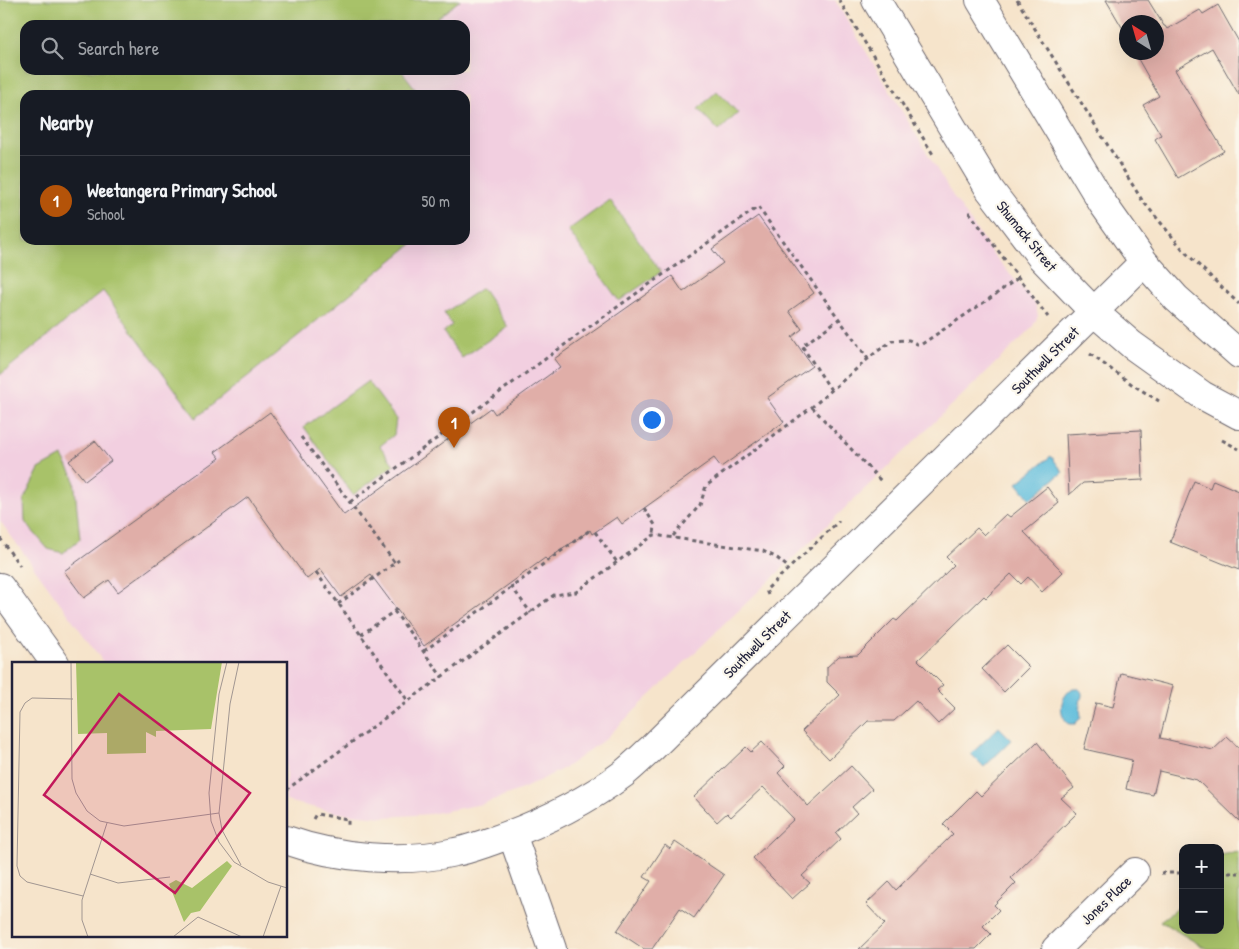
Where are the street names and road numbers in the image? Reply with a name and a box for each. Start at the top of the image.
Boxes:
street label: Shumack Street [992,196,1063,277]
street label: Southwell Street [1006,321,1084,399]
street label: Southwell Street [718,605,796,683]
street label: Jones Place [1076,871,1136,929]

